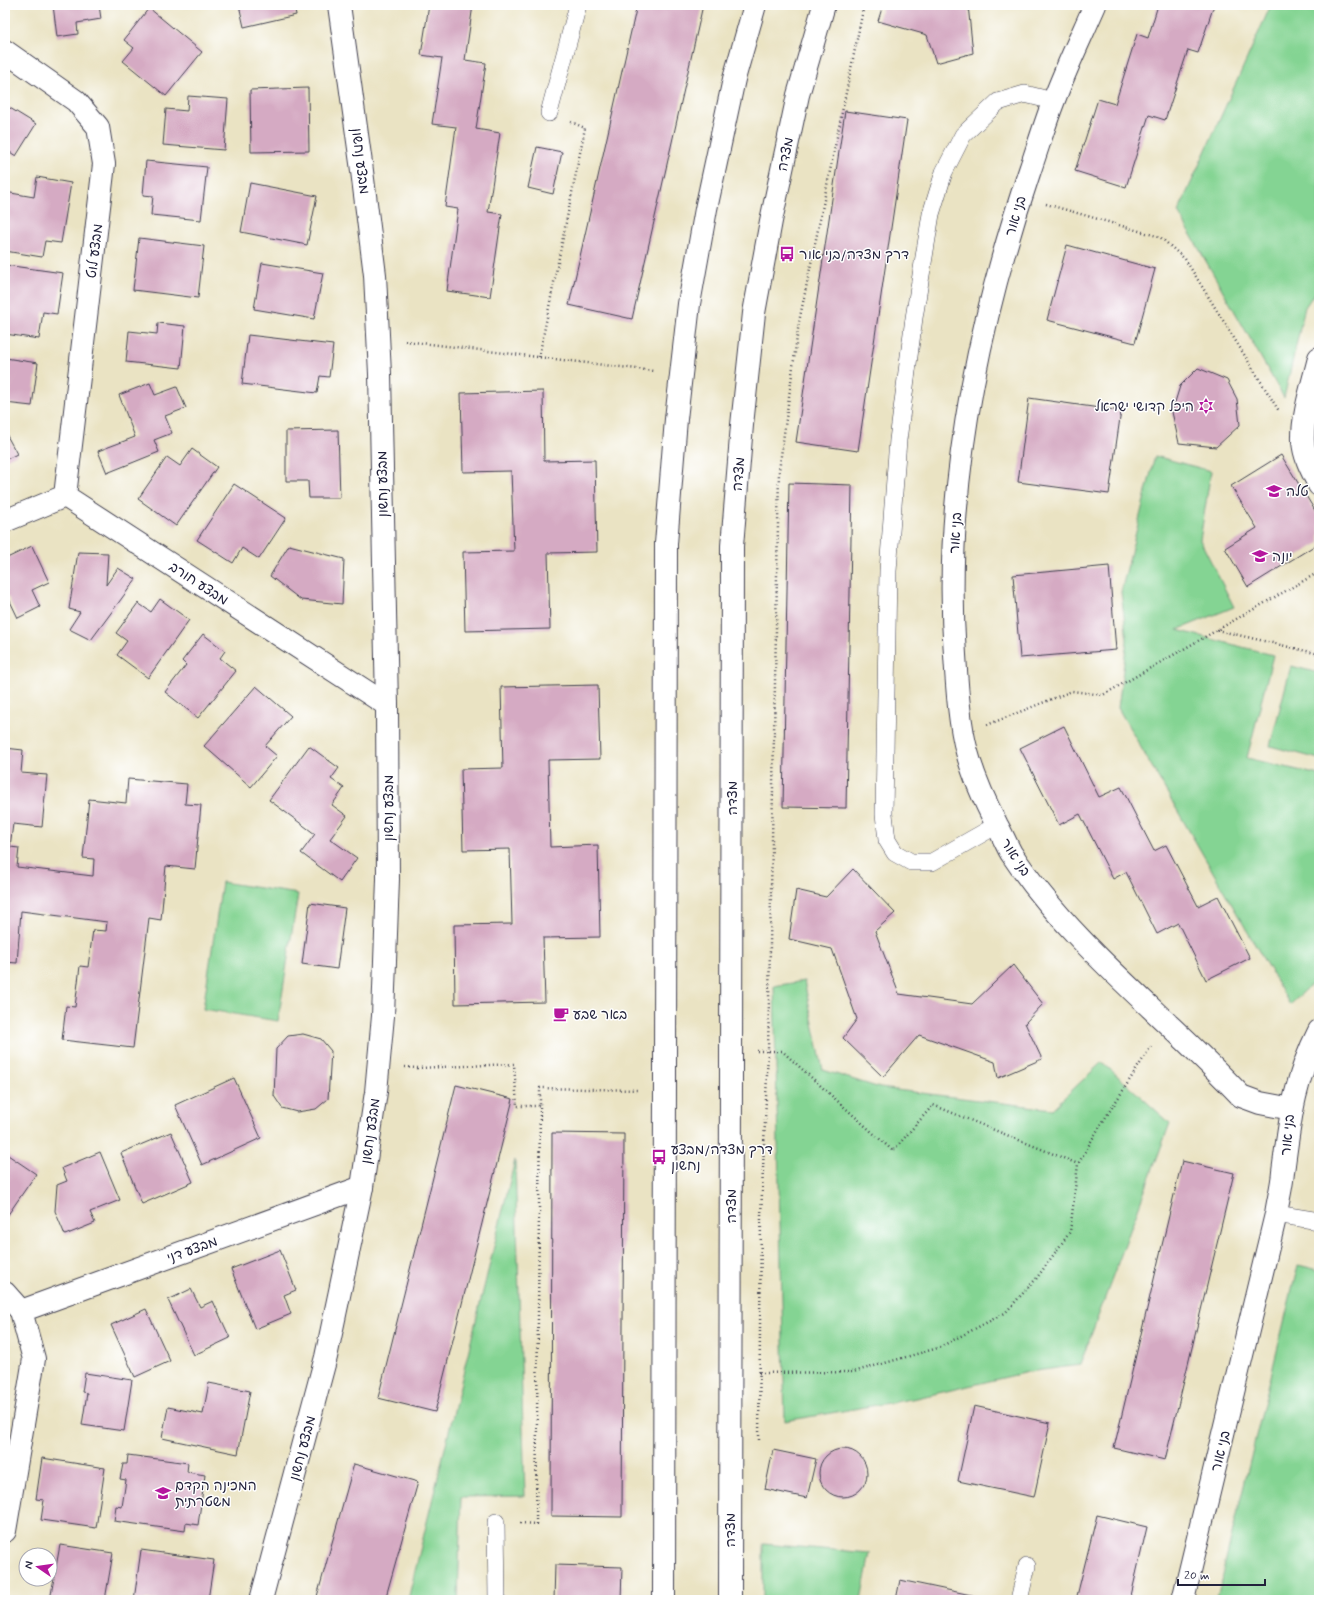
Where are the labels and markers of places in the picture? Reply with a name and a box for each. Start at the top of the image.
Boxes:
bus stop icon: דרך מצדה/בני אור [778,245,796,263]
place label: דרך מצדה/בני אור [799,246,909,264]
synagogue icon: היכל קדושי ישראל [1197,397,1215,415]
place label: היכל קדושי ישראל [1095,398,1194,416]
school or university icon: טלה [1265,482,1283,500]
place label: טלה [1286,483,1309,501]
school or university icon: יונה [1251,547,1269,565]
place label: יונה [1272,548,1292,566]
cafe icon: באר שבע [552,1005,570,1023]
place label: באר שבע [573,1006,627,1024]
place label: דרך מצדה/מבצע נחשון [671,1141,773,1175]
bus stop icon: דרך מצדה/מבצע נחשון [650,1148,668,1166]
place label: המכינה הקדם משטרתית [175,1477,257,1511]
school or university icon: המכינה הקדם משטרתית [154,1484,172,1502]

